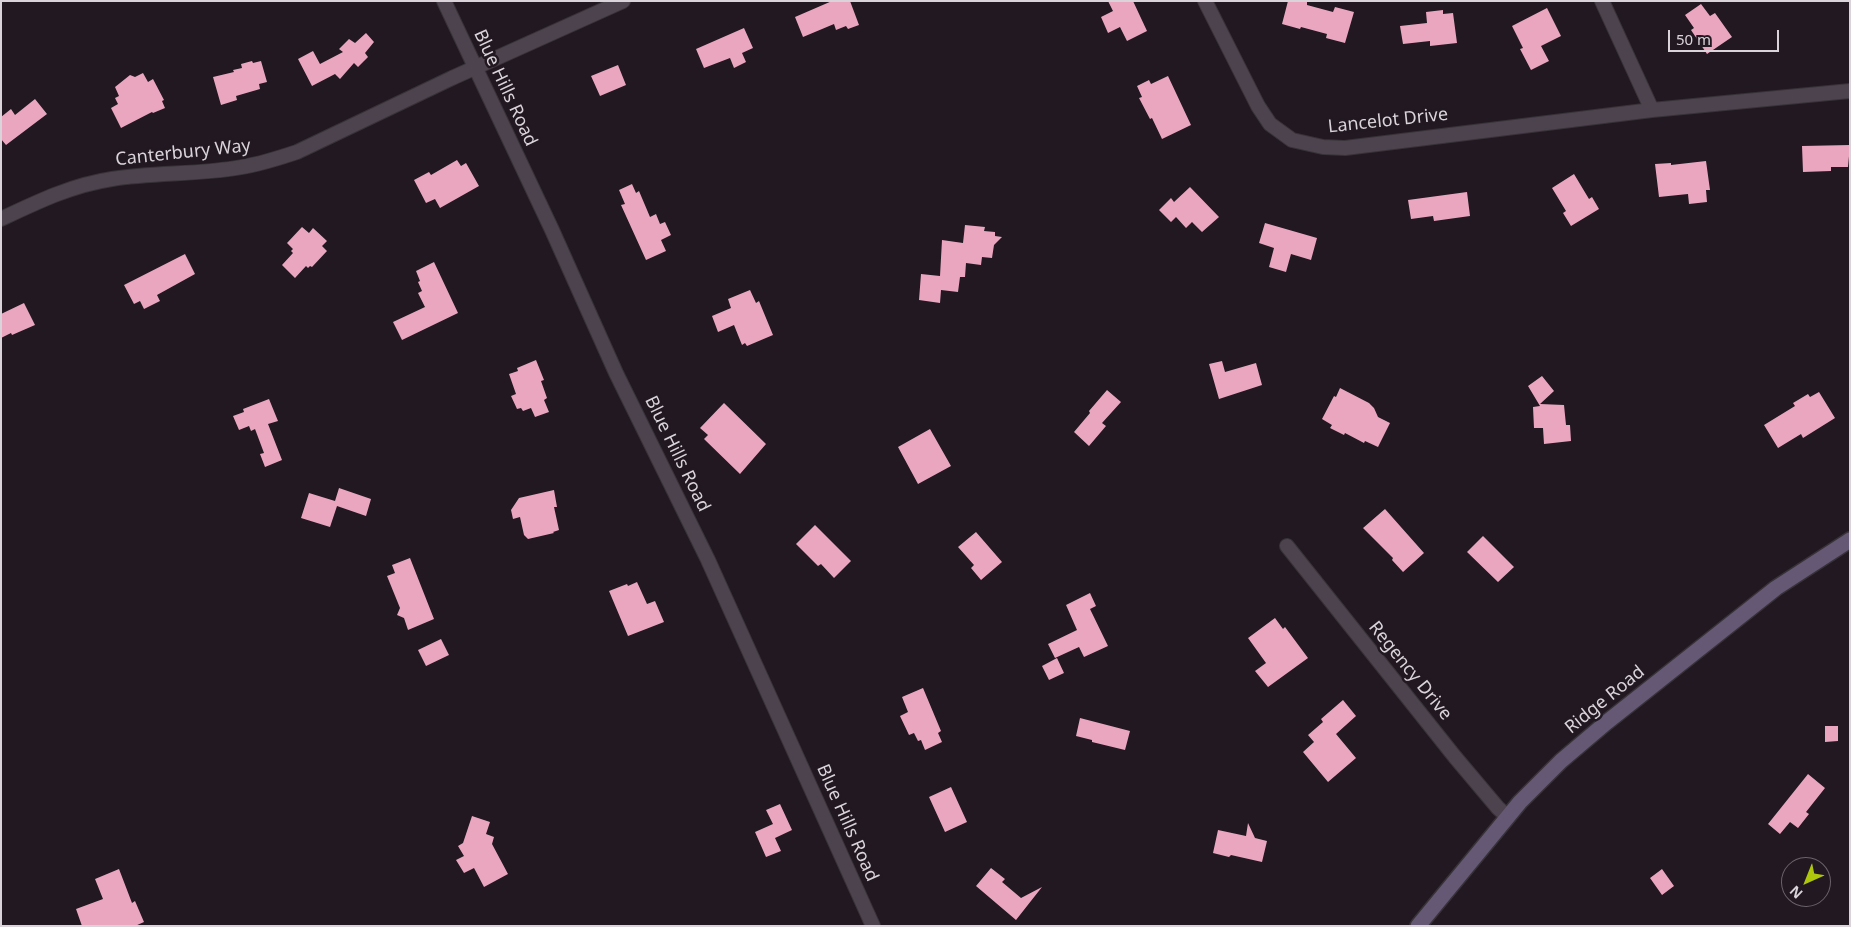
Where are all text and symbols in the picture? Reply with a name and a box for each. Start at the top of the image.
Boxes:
scale bar [1671,20,1782,52]
street label: Blue Hills Road [469,26,541,150]
text: 50 m [1676,29,1711,49]
street label: Lancelot Drive [1327,104,1449,138]
street label: Canterbury Way [114,135,252,171]
street label: Blue Hills Road [640,393,714,515]
street label: Regency Drive [1364,617,1456,725]
street label: Ridge Road [1561,661,1649,739]
street label: Blue Hills Road [811,761,883,885]
north arrow [1781,857,1831,907]
text: N [1785,882,1807,903]

